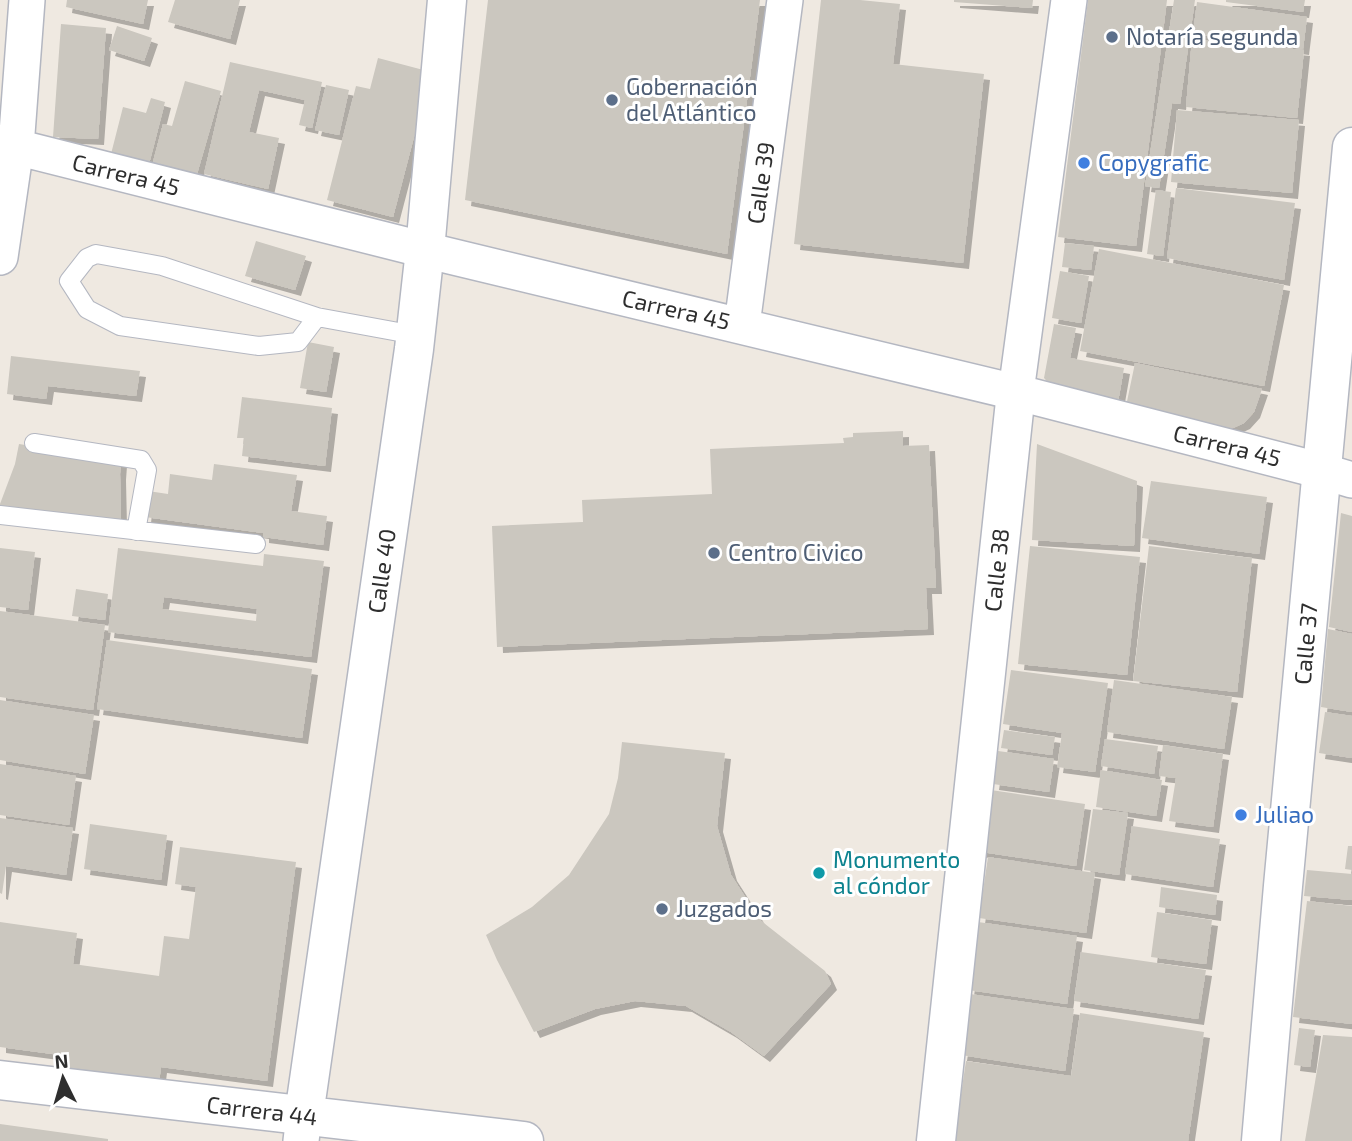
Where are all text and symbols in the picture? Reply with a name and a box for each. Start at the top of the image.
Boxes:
place label: Notaría segunda [1126,22,1299,50]
marker: Notaría segunda [1104,29,1120,45]
place label: Gobernación del Atlántico [626,72,758,126]
marker: Gobernación del Atlántico [604,92,620,108]
street label: Calle 39 [740,140,780,226]
street label: Carrera 45 [70,147,183,201]
place label: Copygrafic [1098,148,1209,176]
marker: Copygrafic [1076,155,1092,171]
street label: Carrera 45 [620,283,733,335]
street label: Carrera 45 [1171,418,1284,472]
street label: Calle 40 [361,527,401,615]
street label: Calle 38 [978,527,1014,613]
place label: Centro Civico [728,538,864,566]
marker: Centro Civico [706,545,722,561]
street label: Calle 37 [1288,602,1323,686]
place label: Juliao [1255,800,1314,828]
marker: Juliao [1233,807,1249,823]
place label: Monumento al cóndor [833,845,960,899]
marker: Monumento al cóndor [811,865,827,881]
place label: Juzgados [676,894,772,922]
marker: Juzgados [654,901,670,917]
north arrow [28,1043,98,1113]
text: N [54,1049,69,1073]
street label: Carrera 44 [205,1089,319,1131]

